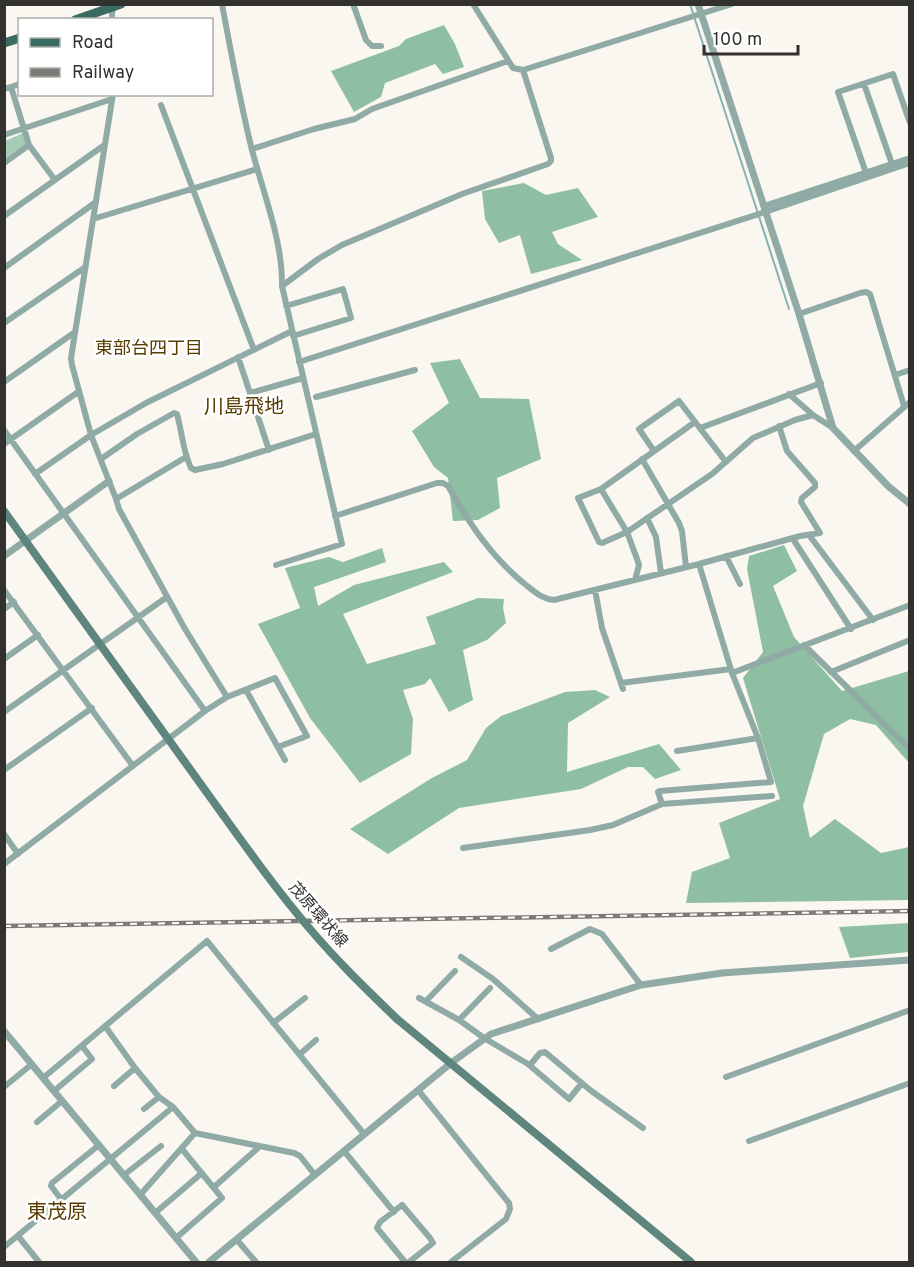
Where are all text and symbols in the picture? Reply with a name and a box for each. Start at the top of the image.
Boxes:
legend [18,18,213,96]
scale bar [704,18,798,56]
text: 100 m [713,29,762,52]
text: Road [72,32,114,55]
text: Railway [72,62,134,85]
district label: 東部台四丁目 [95,338,203,361]
district label: 川島飛地 [204,395,284,421]
street label: 茂原環状線 [284,879,351,952]
district label: 東茂原 [27,1200,87,1226]

